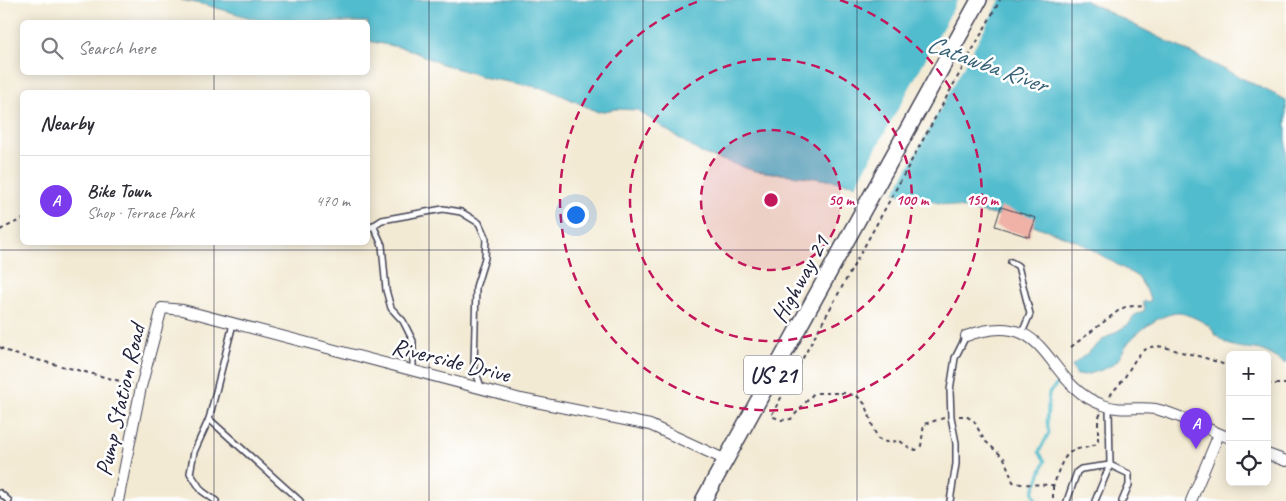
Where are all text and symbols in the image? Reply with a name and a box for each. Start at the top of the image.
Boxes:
search box [20,20,370,75]
water label: Catawba River [923,28,1055,102]
icon: search [38,34,66,62]
text: Search here [78,36,155,60]
text: Nearby [40,110,93,136]
text: Bike Town [87,179,151,203]
text: A [52,191,60,211]
text: 470 m [316,191,350,211]
centre of rings [762,191,780,209]
text: 50 m [828,191,855,210]
text: 100 m [896,191,930,210]
text: 150 m [966,191,1000,210]
your location [563,202,589,228]
text: Shop · Terrace Park [87,203,194,223]
street label: Highway 21 [764,229,837,328]
street label: Pump Station Road [88,318,153,479]
street label: Riverside Drive [389,331,515,390]
map controls [1226,351,1271,486]
button: + [1226,351,1271,396]
road number: US 21 [744,356,802,394]
button: − [1226,396,1271,441]
pin: A [1180,408,1212,449]
button: locate [1226,441,1271,486]

